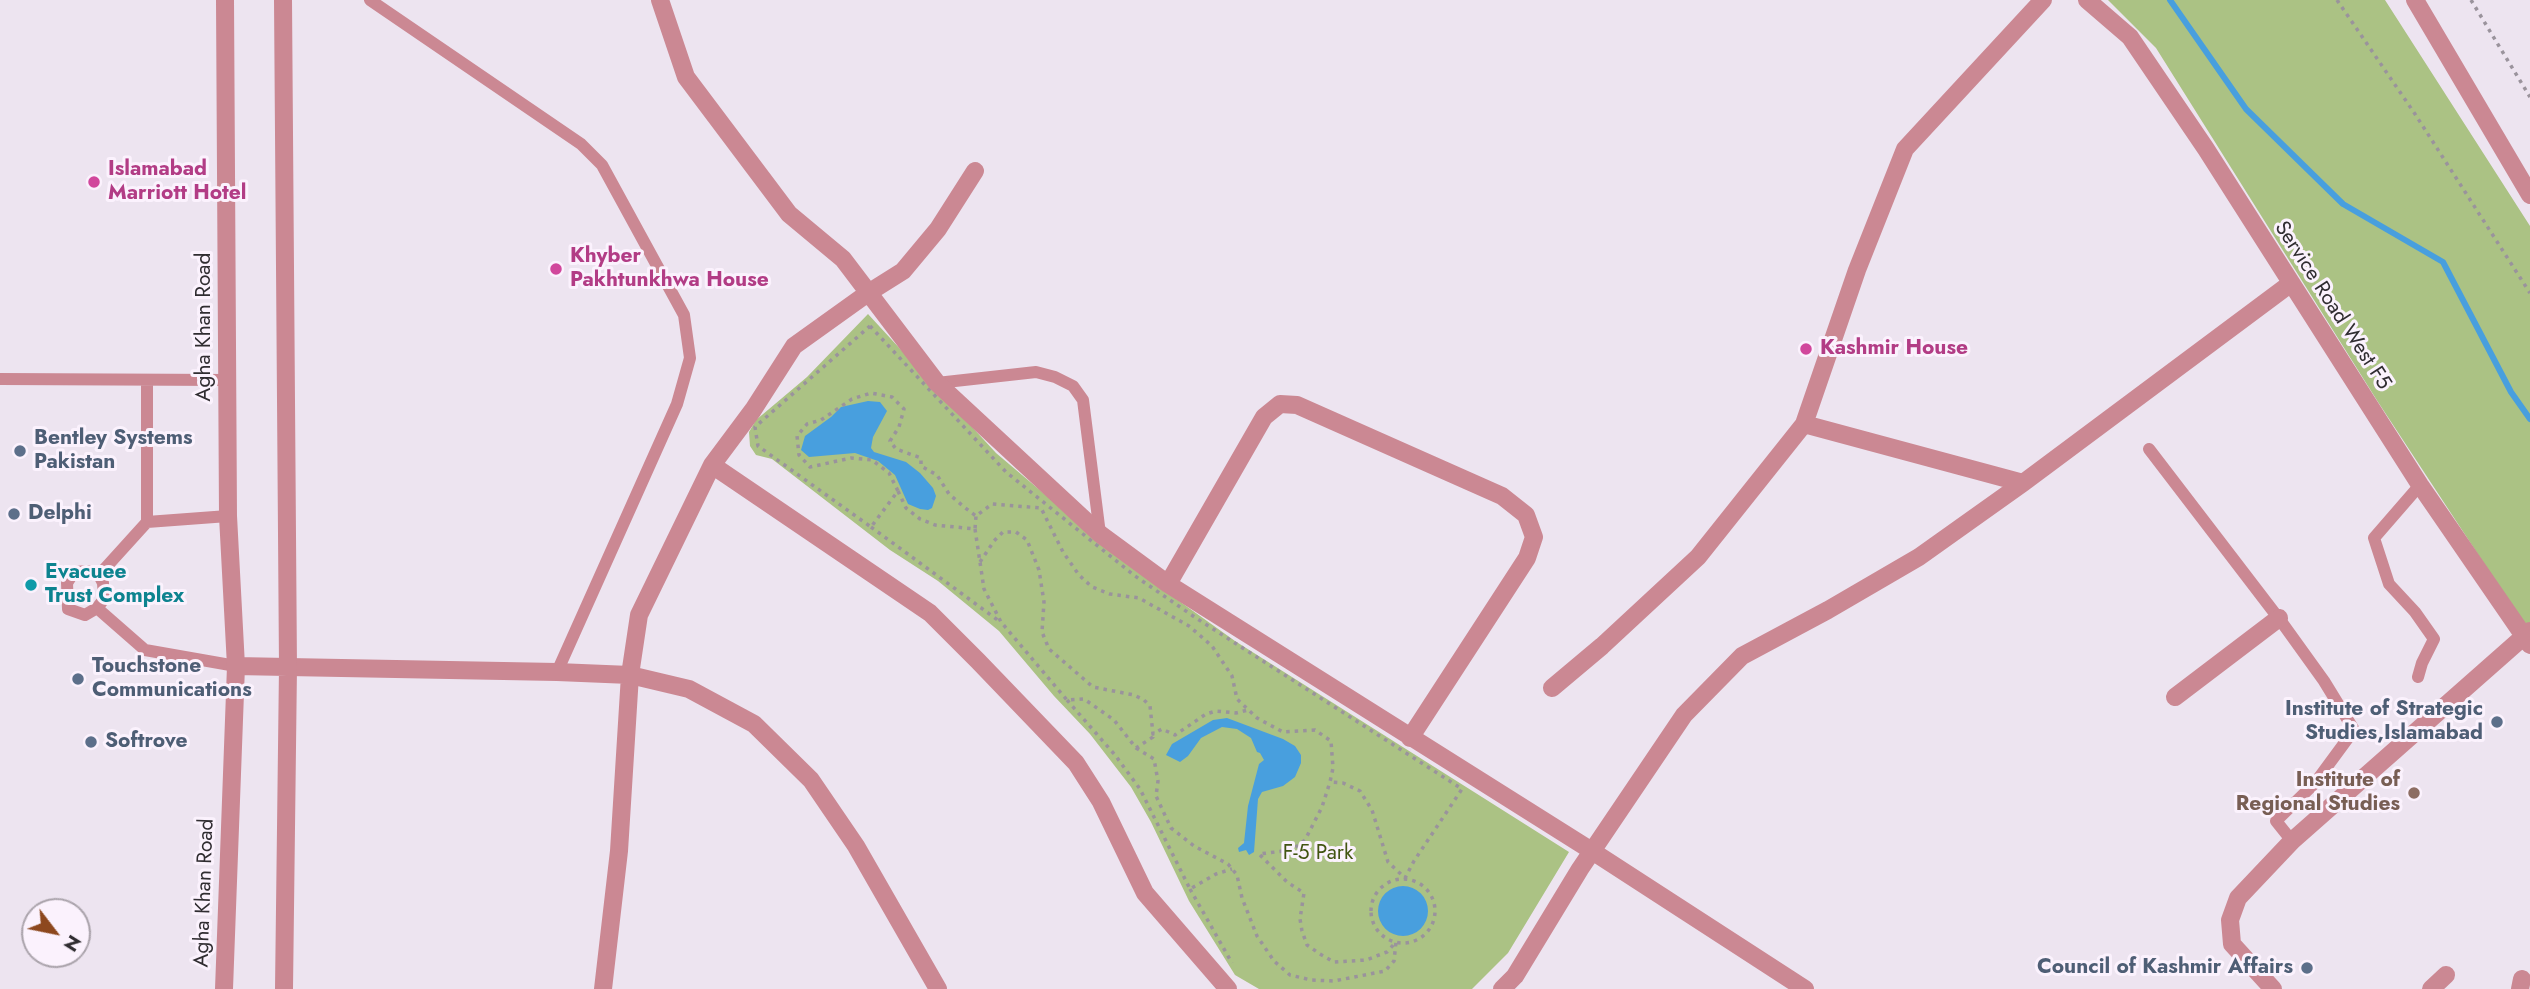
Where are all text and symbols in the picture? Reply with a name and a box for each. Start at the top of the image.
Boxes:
place label: Islamabad Marriott Hotel [108,157,246,207]
marker: Islamabad Marriott Hotel [86,174,102,190]
street label: Service Road West F5 [2268,217,2396,395]
place label: Khyber Pakhtunkhwa House [570,244,769,294]
street label: Agha Khan Road [192,253,218,401]
marker: Khyber Pakhtunkhwa House [548,261,564,277]
place label: Kashmir House [1820,336,1968,362]
marker: Kashmir House [1798,341,1814,357]
place label: Bentley Systems Pakistan [34,426,193,476]
marker: Bentley Systems Pakistan [12,443,28,459]
place label: Delphi [28,501,92,527]
marker: Delphi [6,506,22,522]
place label: Evacuee Trust Complex [45,560,184,610]
marker: Evacuee Trust Complex [23,577,39,593]
place label: Touchstone Communications [92,654,252,704]
marker: Touchstone Communications [70,671,86,687]
place label: Institute of Strategic Studies,Islamabad [2285,697,2483,747]
marker: Institute of Strategic Studies,Islamabad [2489,714,2505,730]
place label: Softrove [105,729,188,755]
marker: Softrove [83,734,99,750]
place label: Institute of Regional Studies [2236,768,2400,818]
marker: Institute of Regional Studies [2406,785,2422,801]
street label: Agha Khan Road [190,818,220,968]
park label: F-5 Park [1283,841,1353,867]
north arrow [21,898,91,968]
text: N [57,930,88,957]
place label: Council of Kashmir Affairs [2037,955,2293,981]
marker: Council of Kashmir Affairs [2299,960,2315,976]

